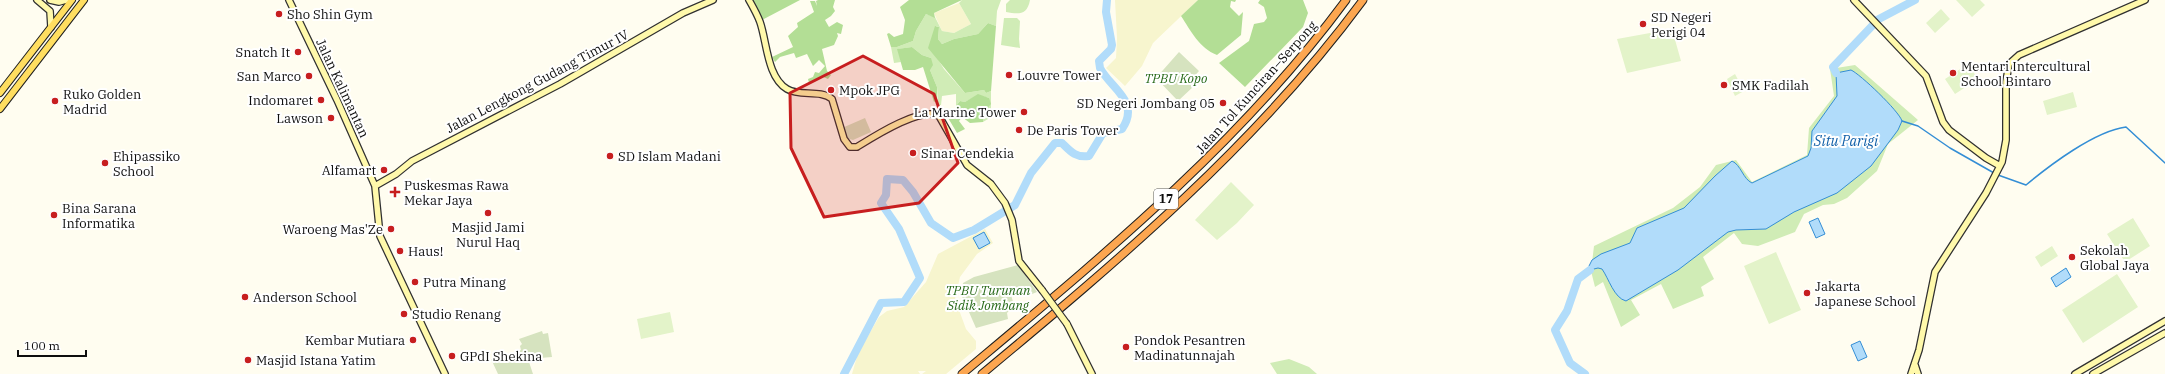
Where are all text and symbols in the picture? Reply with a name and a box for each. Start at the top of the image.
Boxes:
place label: Sho Shin Gym [287,6,373,23]
marker: Sho Shin Gym [274,9,284,19]
place label: SD Negeri Perigi 04 [1651,9,1712,41]
street label: Jalan Tol Kunciran–Serpong [1192,17,1321,157]
marker: SD Negeri Perigi 04 [1638,19,1648,29]
street label: Jalan Lengkong Gudang Timur IV [443,26,632,137]
street label: Jalan Kalimantan [312,36,373,140]
place label: Snatch It [236,44,290,61]
marker: Snatch It [293,47,303,57]
place label: Mentari Intercultural School Bintaro [1961,58,2090,90]
place label: Louvre Tower [1017,67,1101,84]
place label: San Marco [237,68,301,85]
marker: Mentari Intercultural School Bintaro [1948,68,1958,78]
marker: Louvre Tower [1004,70,1014,80]
park label: TPBU Kopo [1145,70,1207,87]
marker: San Marco [304,71,314,81]
place label: SMK Fadilah [1732,77,1809,94]
marker: SMK Fadilah [1719,80,1729,90]
place label: Mpok JPG [839,82,900,99]
marker: Mpok JPG [826,85,836,95]
place label: Ruko Golden Madrid [63,86,141,118]
place label: Indomaret [248,92,313,109]
marker: Indomaret [316,95,326,105]
place label: SD Negeri Jombang 05 [1077,95,1215,112]
marker: Ruko Golden Madrid [50,96,60,106]
marker: SD Negeri Jombang 05 [1218,98,1228,108]
place label: La Marine Tower [914,104,1016,121]
marker: La Marine Tower [1019,107,1029,117]
place label: Lawson [276,110,323,127]
marker: Lawson [326,113,336,123]
place label: De Paris Tower [1027,122,1119,139]
marker: De Paris Tower [1014,125,1024,135]
water label: Situ Parigi [1813,132,1879,150]
place label: Sinar Cendekia [921,145,1014,162]
place label: Ehipassiko School [113,148,180,180]
place label: SD Islam Madani [618,148,721,165]
marker: Sinar Cendekia [908,148,918,158]
marker: SD Islam Madani [605,151,615,161]
marker: Ehipassiko School [100,158,110,168]
place label: Alfamart [322,162,376,179]
marker: Alfamart [379,165,389,175]
place label: Puskesmas Rawa Mekar Jaya [404,177,509,209]
marker: Puskesmas Rawa Mekar Jaya [389,186,401,198]
road number: 17 [1154,189,1178,209]
place label: Bina Sarana Informatika [62,200,136,232]
marker: Masjid Jami Nurul Haq [483,208,493,218]
marker: Bina Sarana Informatika [49,210,59,220]
place label: Masjid Jami Nurul Haq [451,219,525,251]
place label: Waroeng Mas'Ze [283,221,383,238]
marker: Waroeng Mas'Ze [386,224,396,234]
place label: Sekolah Global Jaya [2080,242,2149,274]
place label: Haus! [408,243,443,260]
marker: Haus! [395,246,405,256]
marker: Sekolah Global Jaya [2067,252,2077,262]
place label: Putra Minang [423,274,506,291]
marker: Putra Minang [410,277,420,287]
place label: Jakarta Japanese School [1815,278,1916,310]
park label: TPBU Turunan Sidik Jombang [946,282,1031,314]
marker: Jakarta Japanese School [1802,288,1812,298]
place label: Anderson School [253,289,357,306]
marker: Anderson School [240,292,250,302]
place label: Studio Renang [412,306,501,323]
marker: Studio Renang [399,309,409,319]
scale bar [18,332,86,358]
place label: Kembar Mutiara [305,332,405,349]
place label: Pondok Pesantren Madinatunnajah [1134,332,1246,364]
marker: Kembar Mutiara [408,335,418,345]
text: 100 m [24,338,60,353]
marker: Pondok Pesantren Madinatunnajah [1121,342,1131,352]
place label: GPdI Shekina [460,348,542,365]
marker: GPdI Shekina [447,351,457,361]
place label: Masjid Istana Yatim [256,352,376,369]
marker: Masjid Istana Yatim [243,355,253,365]

